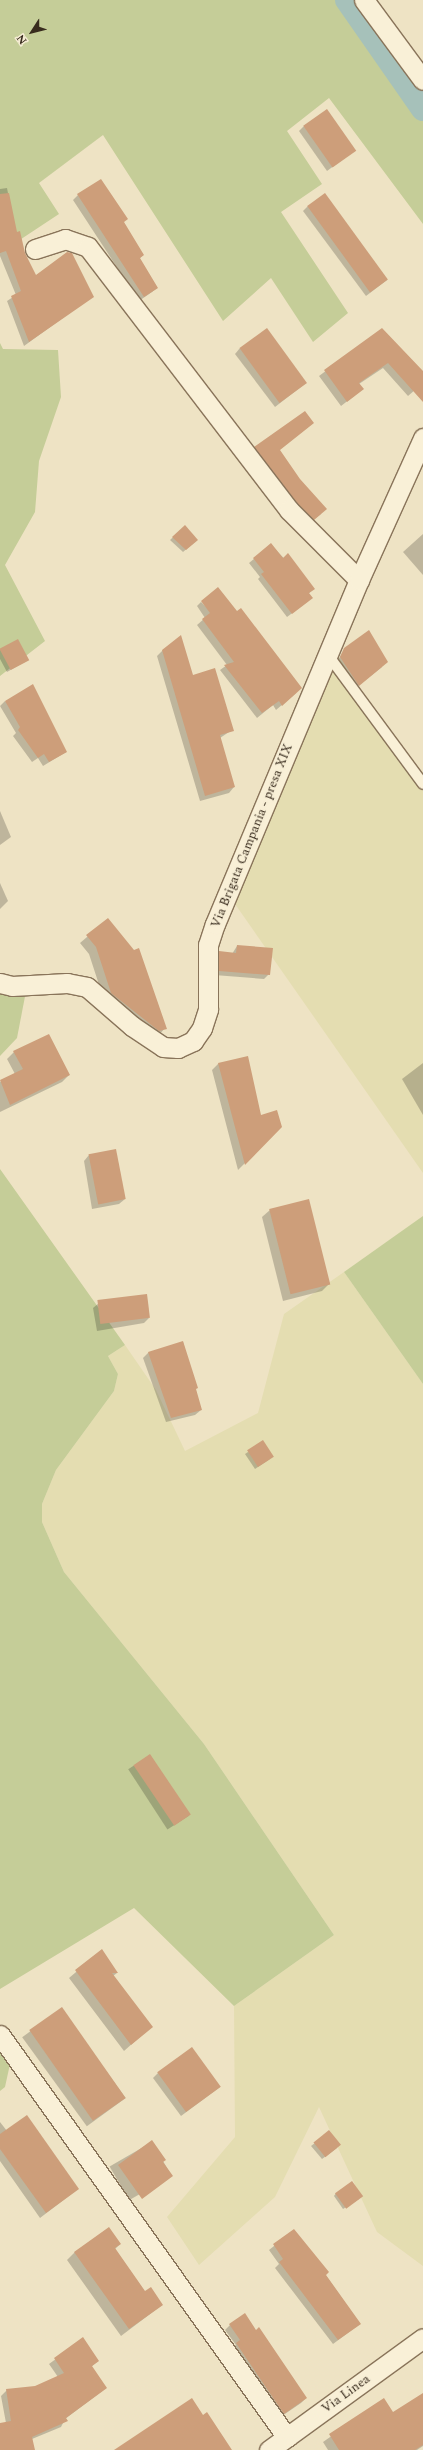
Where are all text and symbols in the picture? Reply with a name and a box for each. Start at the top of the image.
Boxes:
north arrow [12,12,52,52]
text: N [12,31,31,48]
street label: Via Brigata Campania - presa XIX [208,742,296,930]
street label: Via Linea [319,2371,373,2417]

